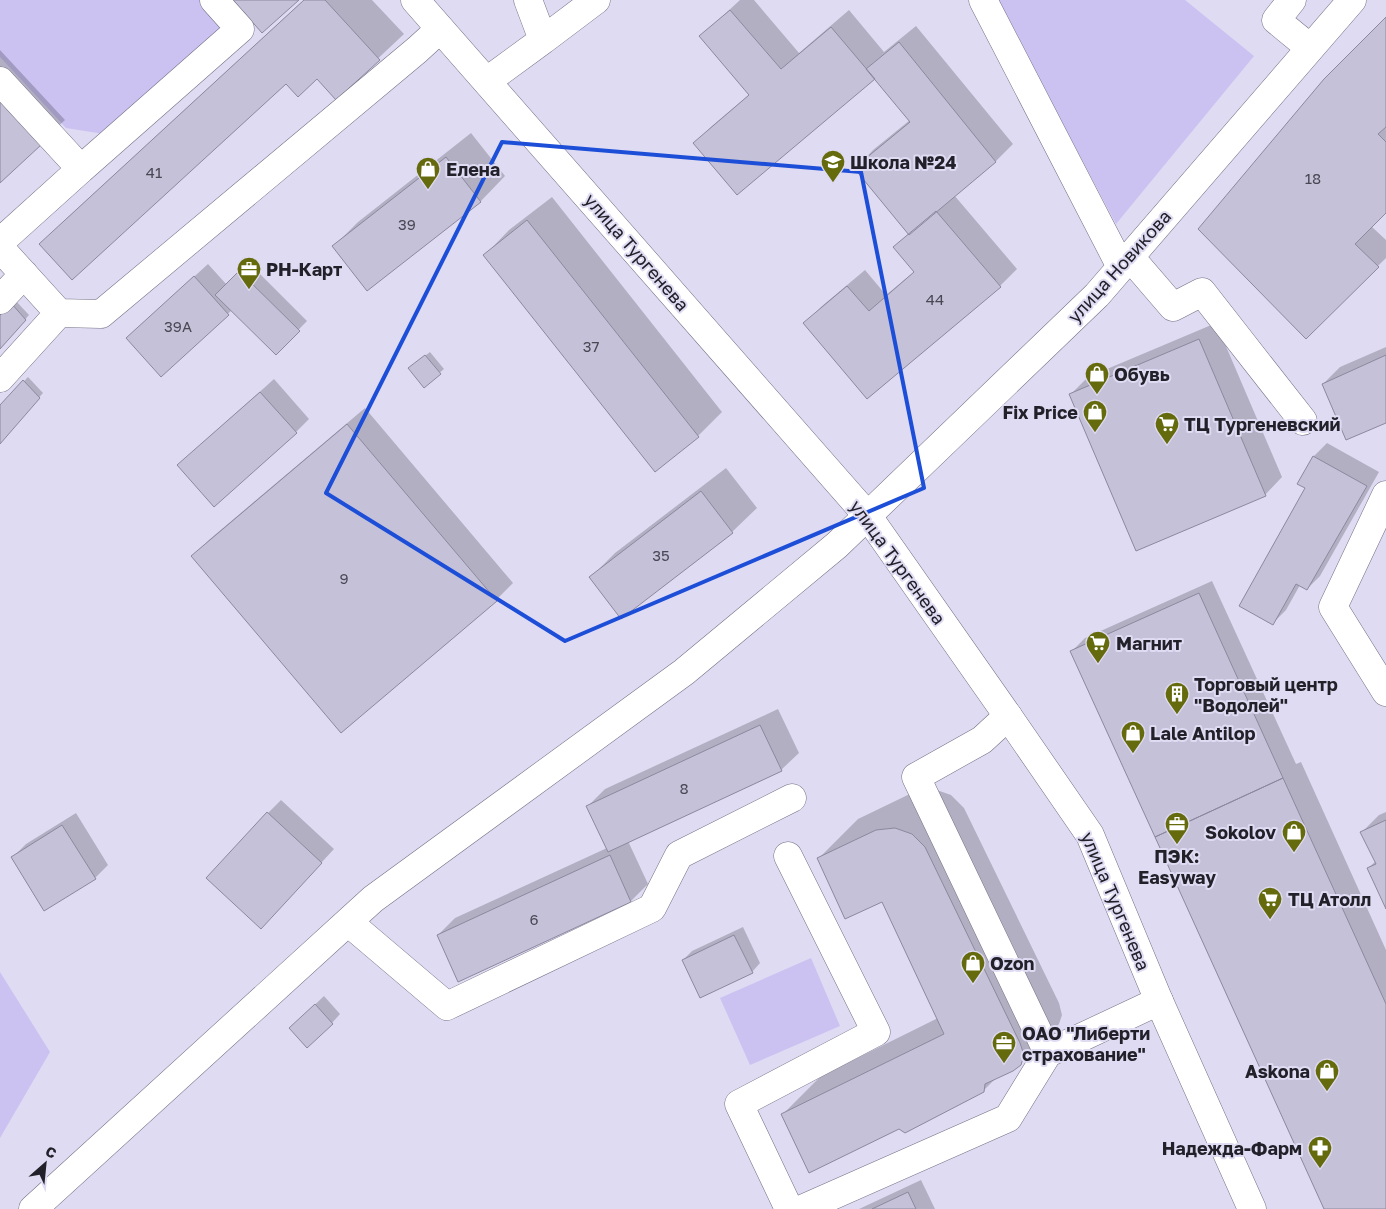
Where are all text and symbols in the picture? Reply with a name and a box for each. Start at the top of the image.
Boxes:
school or university icon: Школа №24 [820,149,846,183]
place label: Школа №24 [850,151,957,173]
shop icon: Елена [415,156,441,190]
place label: Елена [446,158,500,180]
house number: 41 [146,163,162,181]
house number: 18 [1305,169,1321,187]
street label: улица Тургенева [580,189,694,315]
street label: улица Новикова [1063,205,1175,327]
house number: 39 [398,215,416,233]
office icon: РН-Карт [236,256,262,290]
place label: РН-Карт [266,258,342,280]
house number: 44 [926,290,944,308]
house number: 39А [164,317,192,335]
house number: 37 [583,337,599,355]
shop icon: Обувь [1084,361,1110,395]
place label: Обувь [1114,363,1170,385]
shop icon: Fix Price [1082,399,1108,433]
place label: Fix Price [1002,401,1078,423]
supermarket icon: ТЦ Тургеневский [1154,411,1180,445]
place label: ТЦ Тургеневский [1184,413,1341,435]
street label: улица Тургенева [845,495,951,629]
house number: 35 [652,546,670,564]
house number: 9 [339,569,349,587]
supermarket icon: Магнит [1085,630,1111,664]
place label: Магнит [1116,632,1182,654]
place label: Торговый центр "Водолей" [1194,673,1338,716]
building icon: Торговый центр "Водолей" [1164,681,1190,715]
shop icon: Lale Antilop [1120,720,1146,754]
place label: Lale Antilop [1150,722,1256,744]
house number: 8 [679,779,689,797]
office icon: ПЭК: Easyway [1164,811,1190,845]
shop icon: Sokolov [1281,819,1307,853]
place label: Sokolov [1205,821,1276,843]
street label: улица Тургенева [1077,828,1155,974]
place label: ПЭК: Easyway [1138,845,1216,888]
supermarket icon: ТЦ Атолл [1257,886,1283,920]
place label: ТЦ Атолл [1288,888,1371,910]
house number: 6 [529,910,539,928]
shop icon: Ozon [960,950,986,984]
place label: Ozon [990,952,1035,974]
place label: ОАО "Либерти страхование" [1022,1022,1150,1065]
office icon: ОАО "Либерти страхование" [991,1030,1017,1064]
shop icon: Askona [1314,1058,1340,1092]
place label: Askona [1245,1060,1310,1082]
pharmacy icon: Надежда-Фарм [1307,1135,1333,1169]
place label: Надежда-Фарм [1162,1137,1302,1159]
north arrow [20,1139,70,1189]
text: С [43,1142,59,1162]

